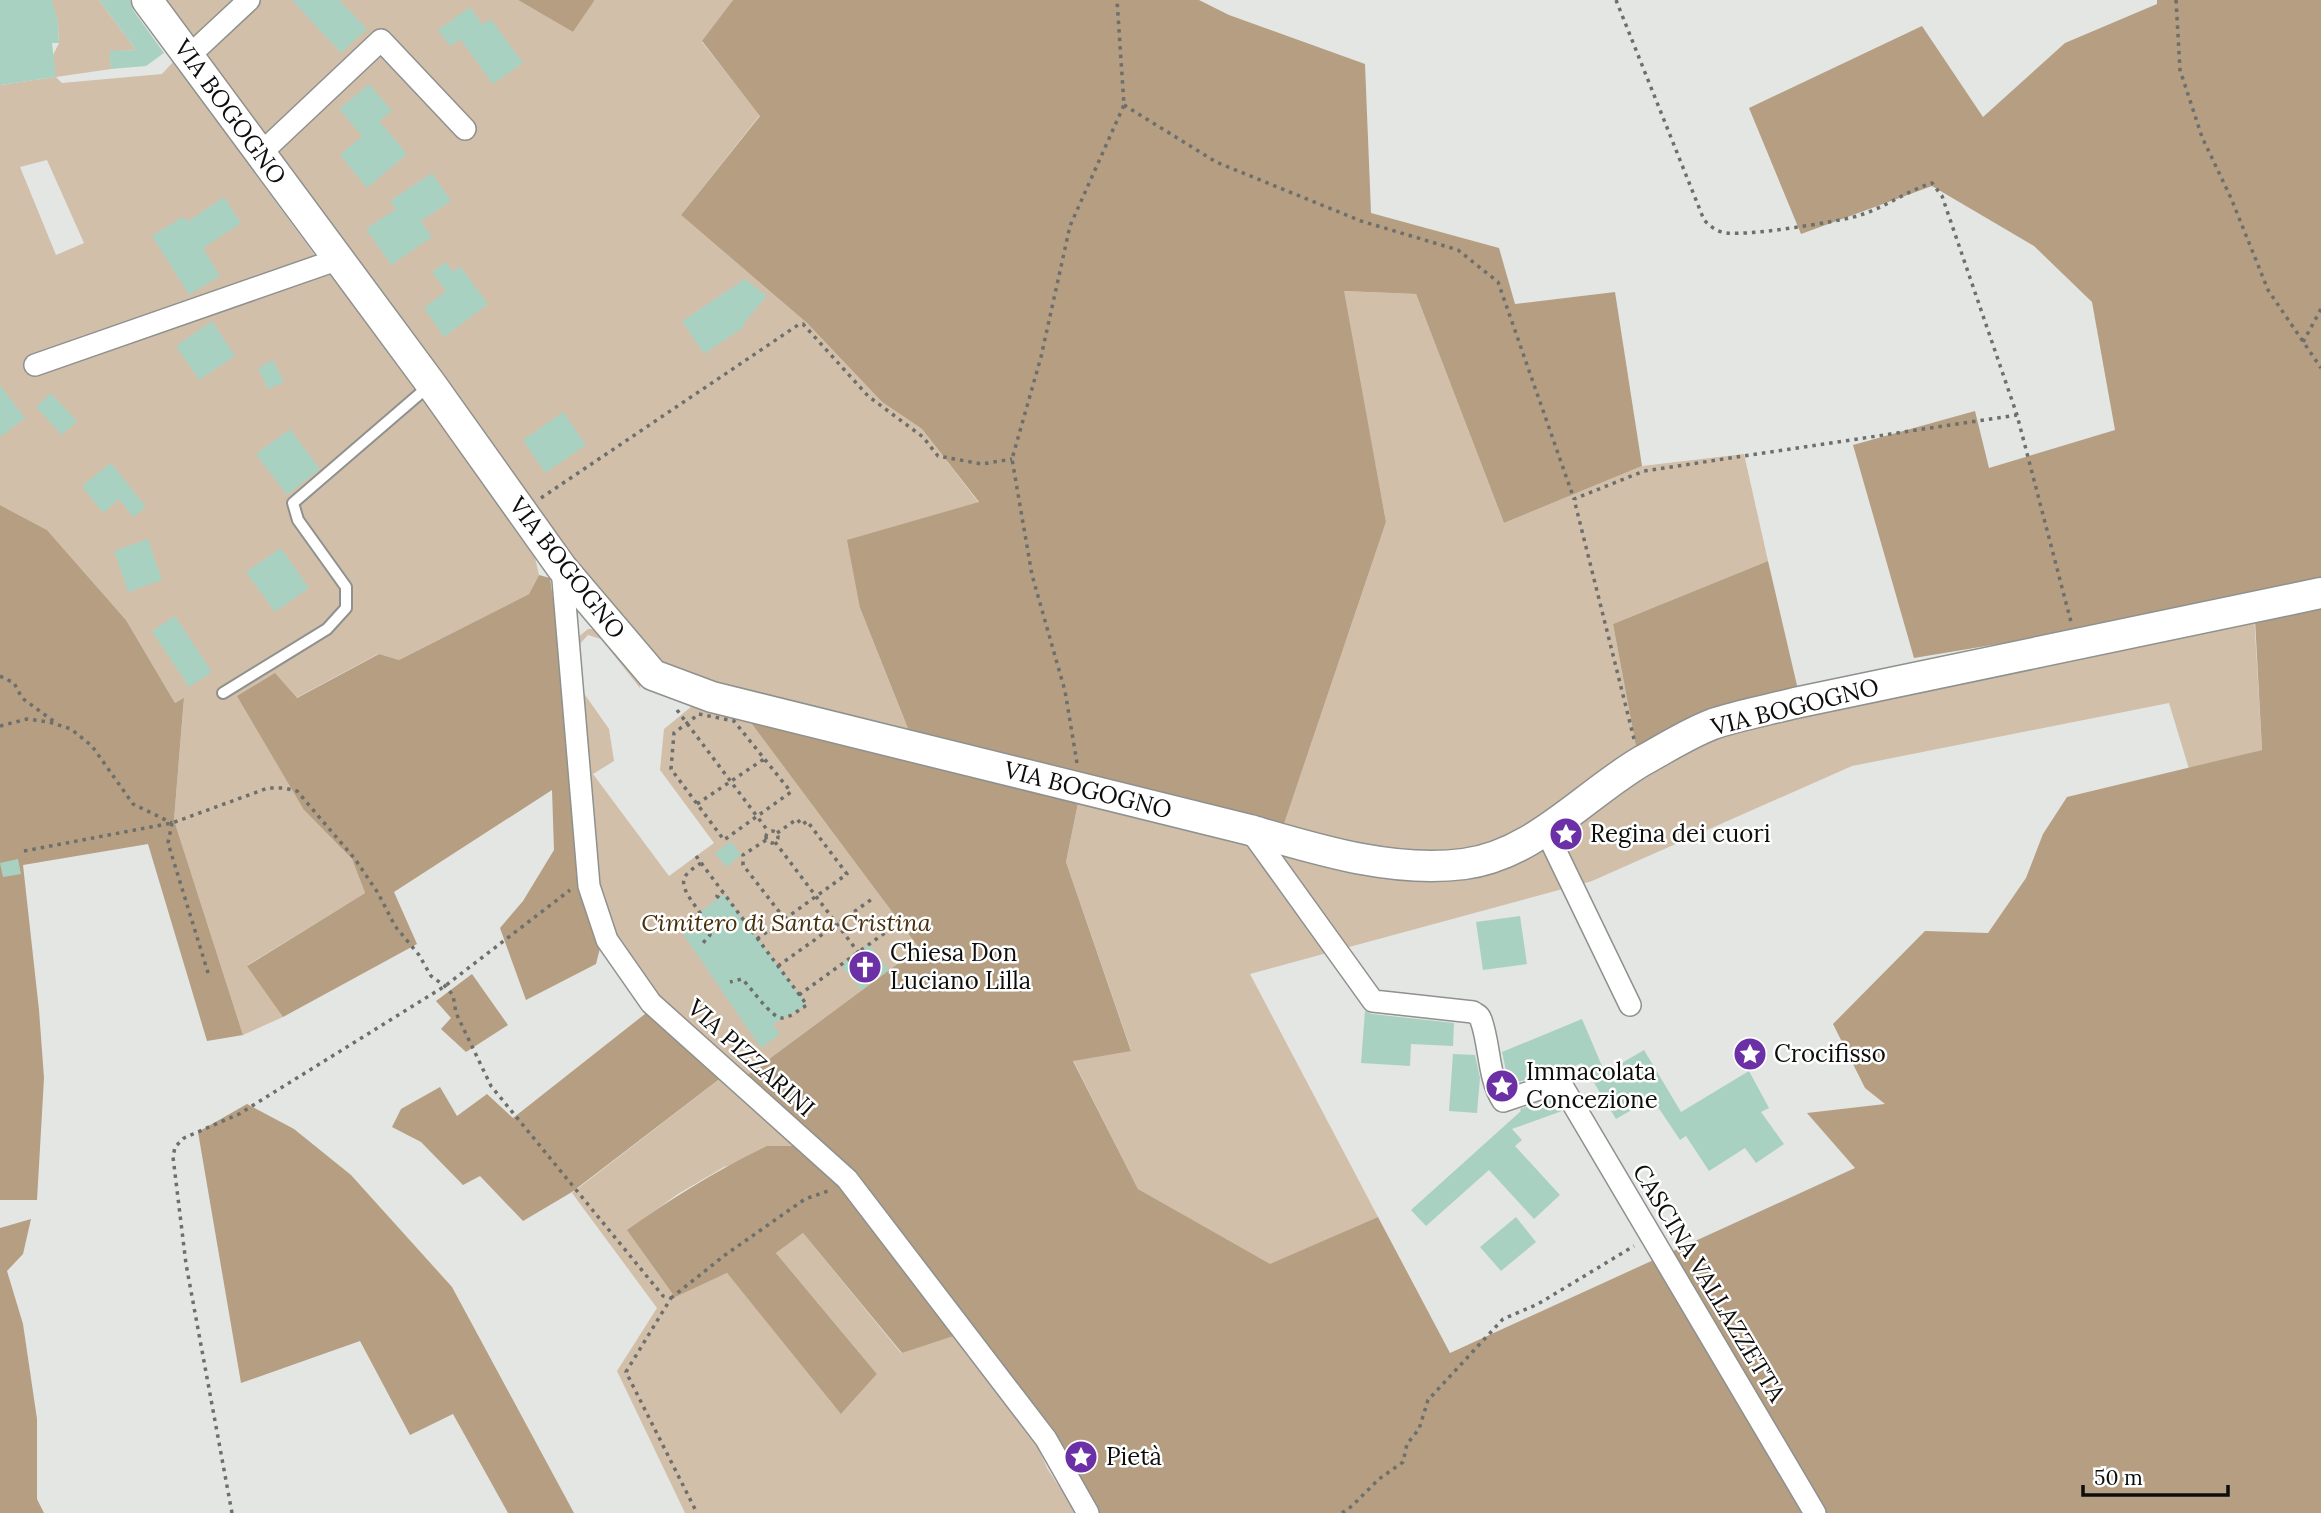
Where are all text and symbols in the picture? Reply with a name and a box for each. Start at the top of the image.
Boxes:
street label: VIA BOGOGNO [167,32,293,190]
street label: VIA BOGOGNO [502,490,632,645]
street label: VIA BOGOGNO [1707,671,1882,743]
street label: VIA BOGOGNO [1000,753,1175,825]
place icon: Regina dei cuori [1547,815,1585,853]
place label: Regina dei cuori [1590,818,1770,849]
park label: Cimitero di Santa Cristina [641,907,932,938]
place label: Chiesa Don Luciano Lilla [890,937,1031,996]
church icon: Chiesa Don Luciano Lilla [846,948,884,986]
street label: VIA PIZZARINI [680,991,822,1123]
place icon: Crocifisso [1731,1035,1769,1073]
place label: Crocifisso [1774,1038,1886,1069]
place label: Immacolata Concezione [1526,1056,1658,1115]
place icon: Immacolata Concezione [1483,1067,1521,1105]
street label: CASCINA VALLAZZETTA [1626,1158,1793,1408]
place icon: Pietà [1062,1438,1100,1476]
place label: Pietà [1106,1441,1162,1472]
scale bar [2083,1454,2228,1498]
text: 50 m [2094,1464,2143,1491]

